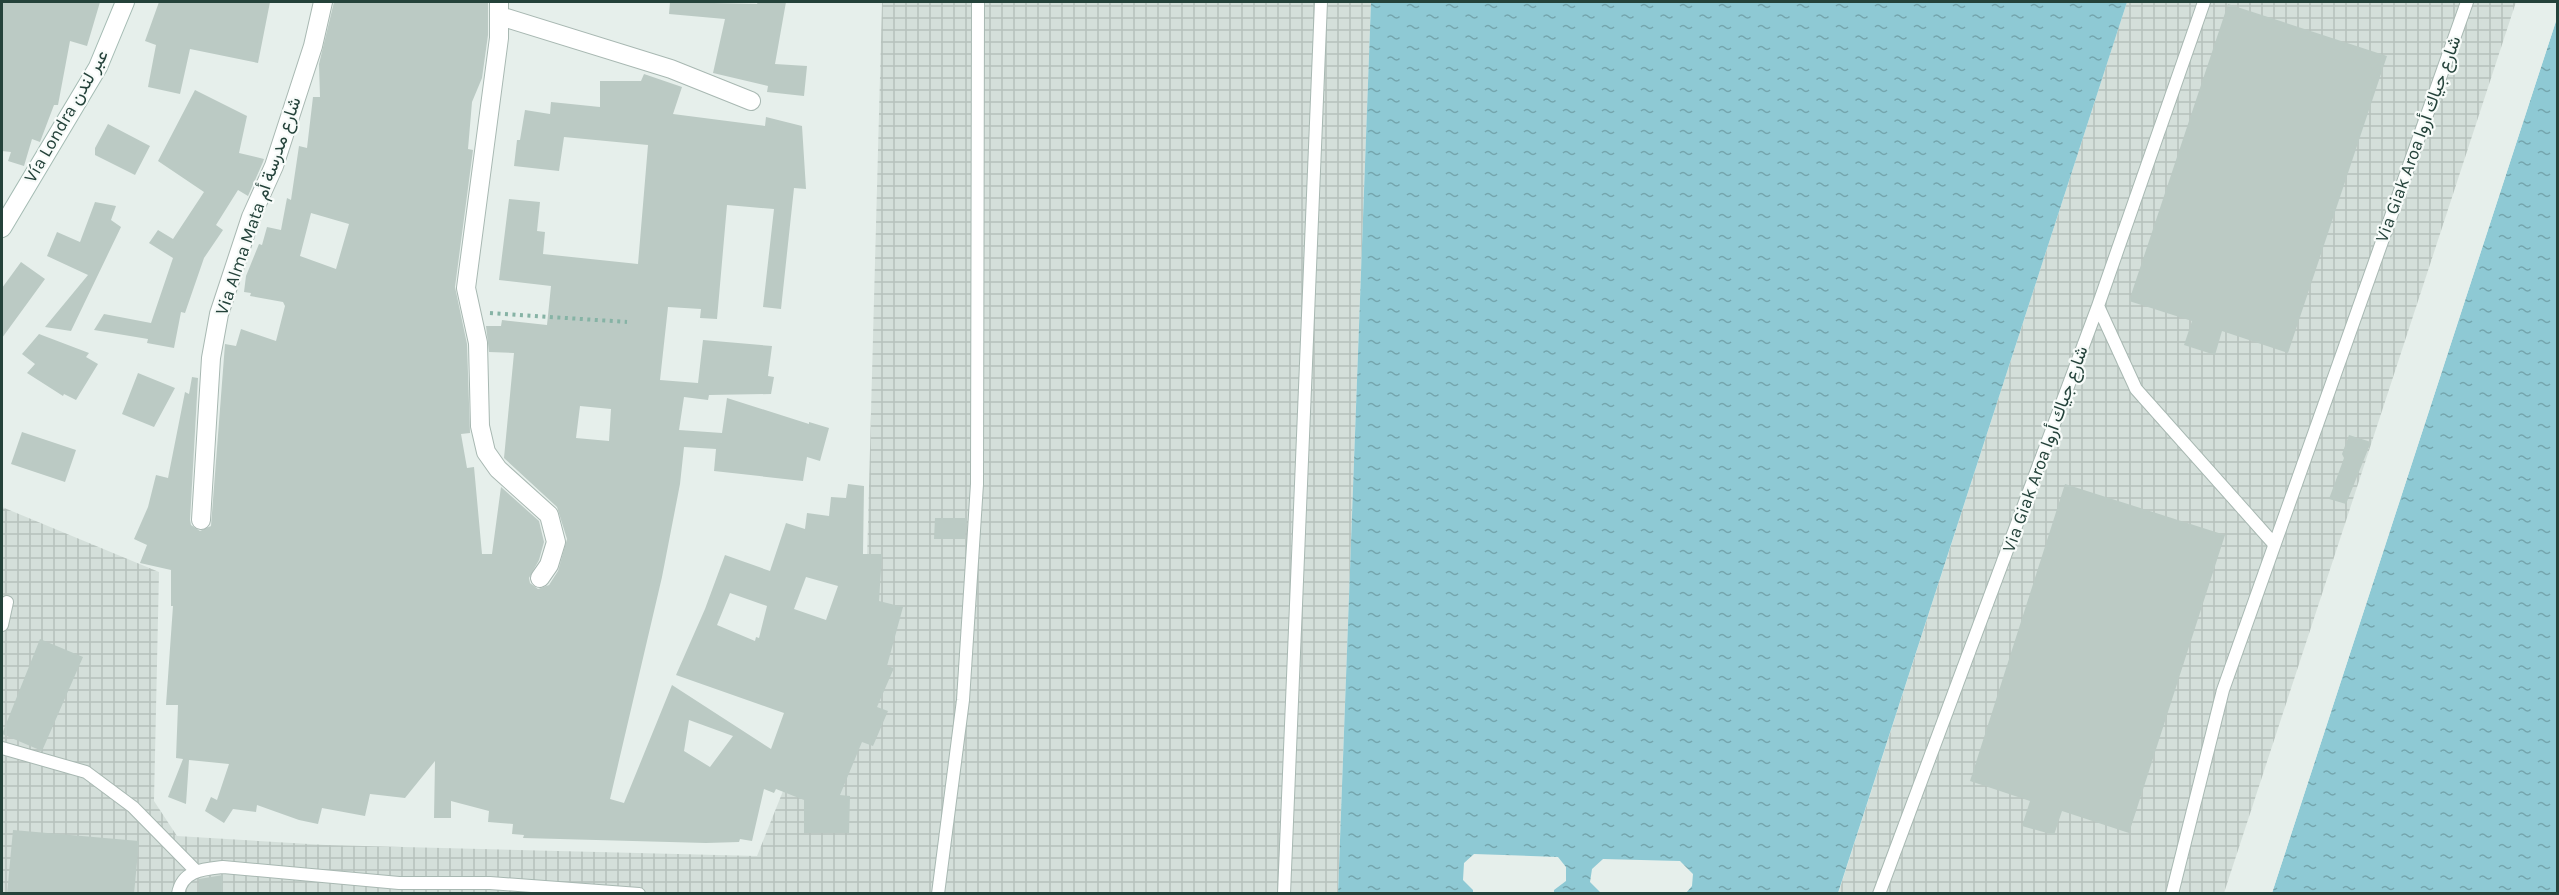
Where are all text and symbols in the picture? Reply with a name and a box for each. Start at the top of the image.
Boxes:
street label: Via Giak Aroa شارع جياك أروا [2370,33,2467,246]
street label: Vía Londra عبر لندن [19,46,113,186]
street label: Via Alma Mata شارع مدرسة أم [210,94,307,318]
street label: Via Giak Aroa شارع جياك أروا [1997,343,2094,556]

